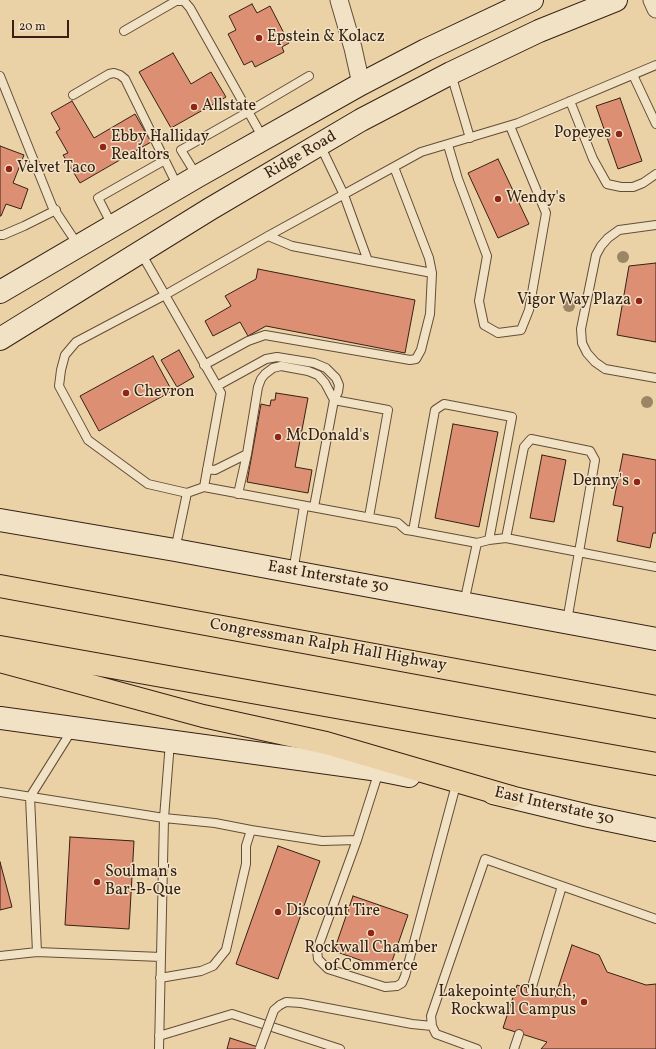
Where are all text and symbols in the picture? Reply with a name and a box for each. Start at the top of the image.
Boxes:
scale bar [14,12,71,38]
text: 20 m [19,19,46,35]
place label: Epstein & Kolacz [267,28,385,48]
marker: Epstein & Kolacz [254,33,264,43]
place label: Allstate [202,97,256,117]
marker: Allstate [189,102,199,112]
place label: Popeyes [554,124,611,144]
place label: Ebby Halliday Realtors [111,128,209,166]
street label: Ridge Road [262,128,340,184]
marker: Popeyes [614,129,624,139]
marker: Ebby Halliday Realtors [98,142,108,152]
place label: Velvet Taco [17,159,96,179]
marker: Velvet Taco [4,164,14,174]
place label: Wendy's [506,189,566,209]
marker: Wendy's [493,194,503,204]
place label: Vigor Way Plaza [517,291,631,311]
marker: Vigor Way Plaza [634,296,644,306]
place label: Chevron [134,383,195,403]
marker: Chevron [121,388,131,398]
place label: McDonald's [286,427,369,447]
marker: McDonald's [273,432,283,442]
place label: Denny's [573,472,629,492]
marker: Denny's [632,477,642,487]
street label: East Interstate 30 [266,558,390,598]
street label: Congressman Ralph Hall Highway [208,616,448,676]
street label: East Interstate 30 [492,784,616,830]
place label: Soulman's Bar-B-Que [105,863,181,901]
marker: Soulman's Bar-B-Que [92,877,102,887]
place label: Discount Tire [286,902,380,922]
marker: Discount Tire [273,907,283,917]
marker: Rockwall Chamber of Commerce [366,928,376,938]
place label: Rockwall Chamber of Commerce [305,939,437,977]
place label: Lakepointe Church, Rockwall Campus [439,983,576,1021]
marker: Lakepointe Church, Rockwall Campus [579,997,589,1007]

